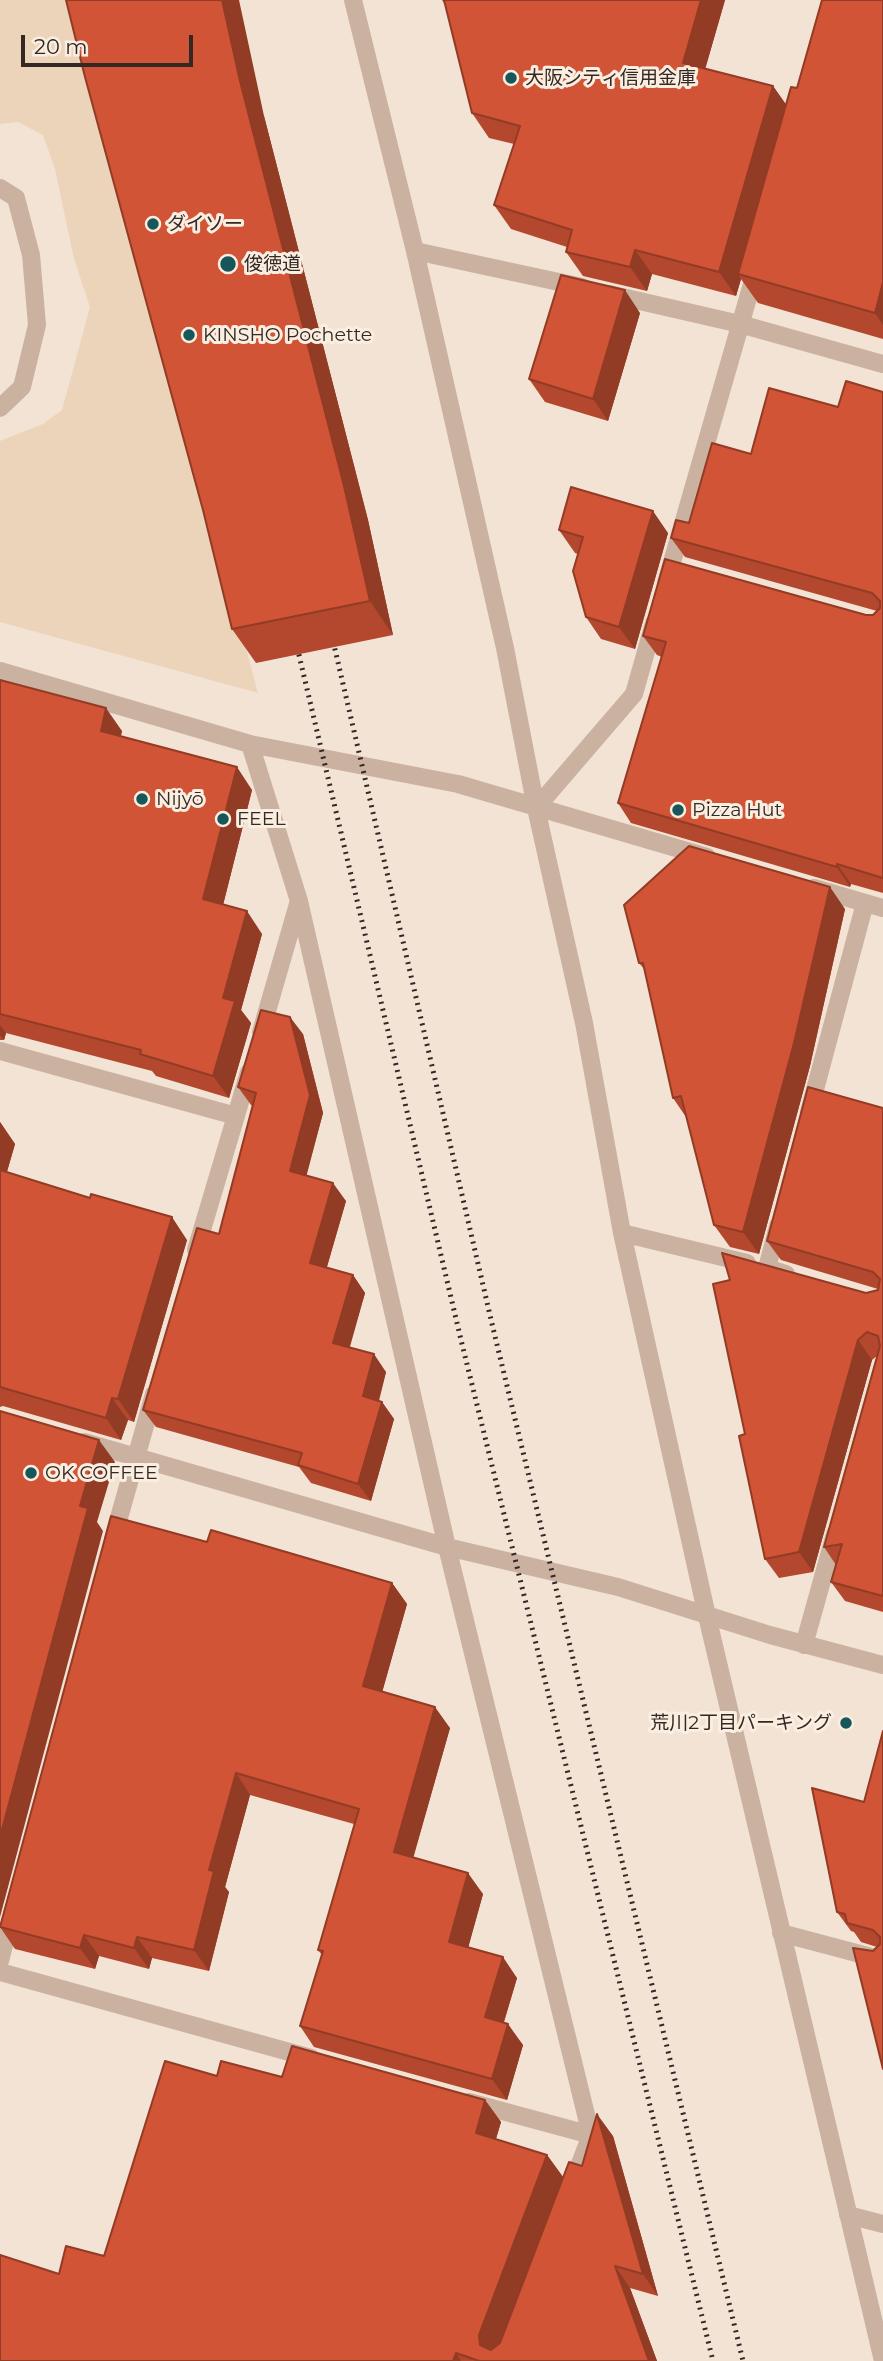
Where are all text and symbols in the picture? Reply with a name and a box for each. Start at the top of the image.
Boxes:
scale bar [24,21,196,65]
text: 20 m [34,34,88,59]
place label: 大阪シティ信用金庫 [525,67,696,89]
marker: 大阪シティ信用金庫 [503,70,519,86]
place label: ダイソー [167,213,243,235]
marker: ダイソー [145,216,161,232]
place label: 俊徳道 [244,253,301,275]
marker: 俊徳道 [218,254,238,274]
place label: KINSHO Pochette [203,324,372,346]
marker: KINSHO Pochette [181,327,197,343]
place label: Nijyō [156,788,204,810]
marker: Nijyō [134,791,150,807]
place label: Pizza Hut [692,799,782,821]
marker: Pizza Hut [670,802,686,818]
place label: FEEL [237,808,286,830]
marker: FEEL [215,811,231,827]
place label: OK COFFEE [45,1462,158,1484]
marker: OK COFFEE [23,1465,39,1481]
place label: 荒川2丁目パーキング [650,1712,832,1734]
marker: 荒川2丁目パーキング [838,1715,854,1731]

